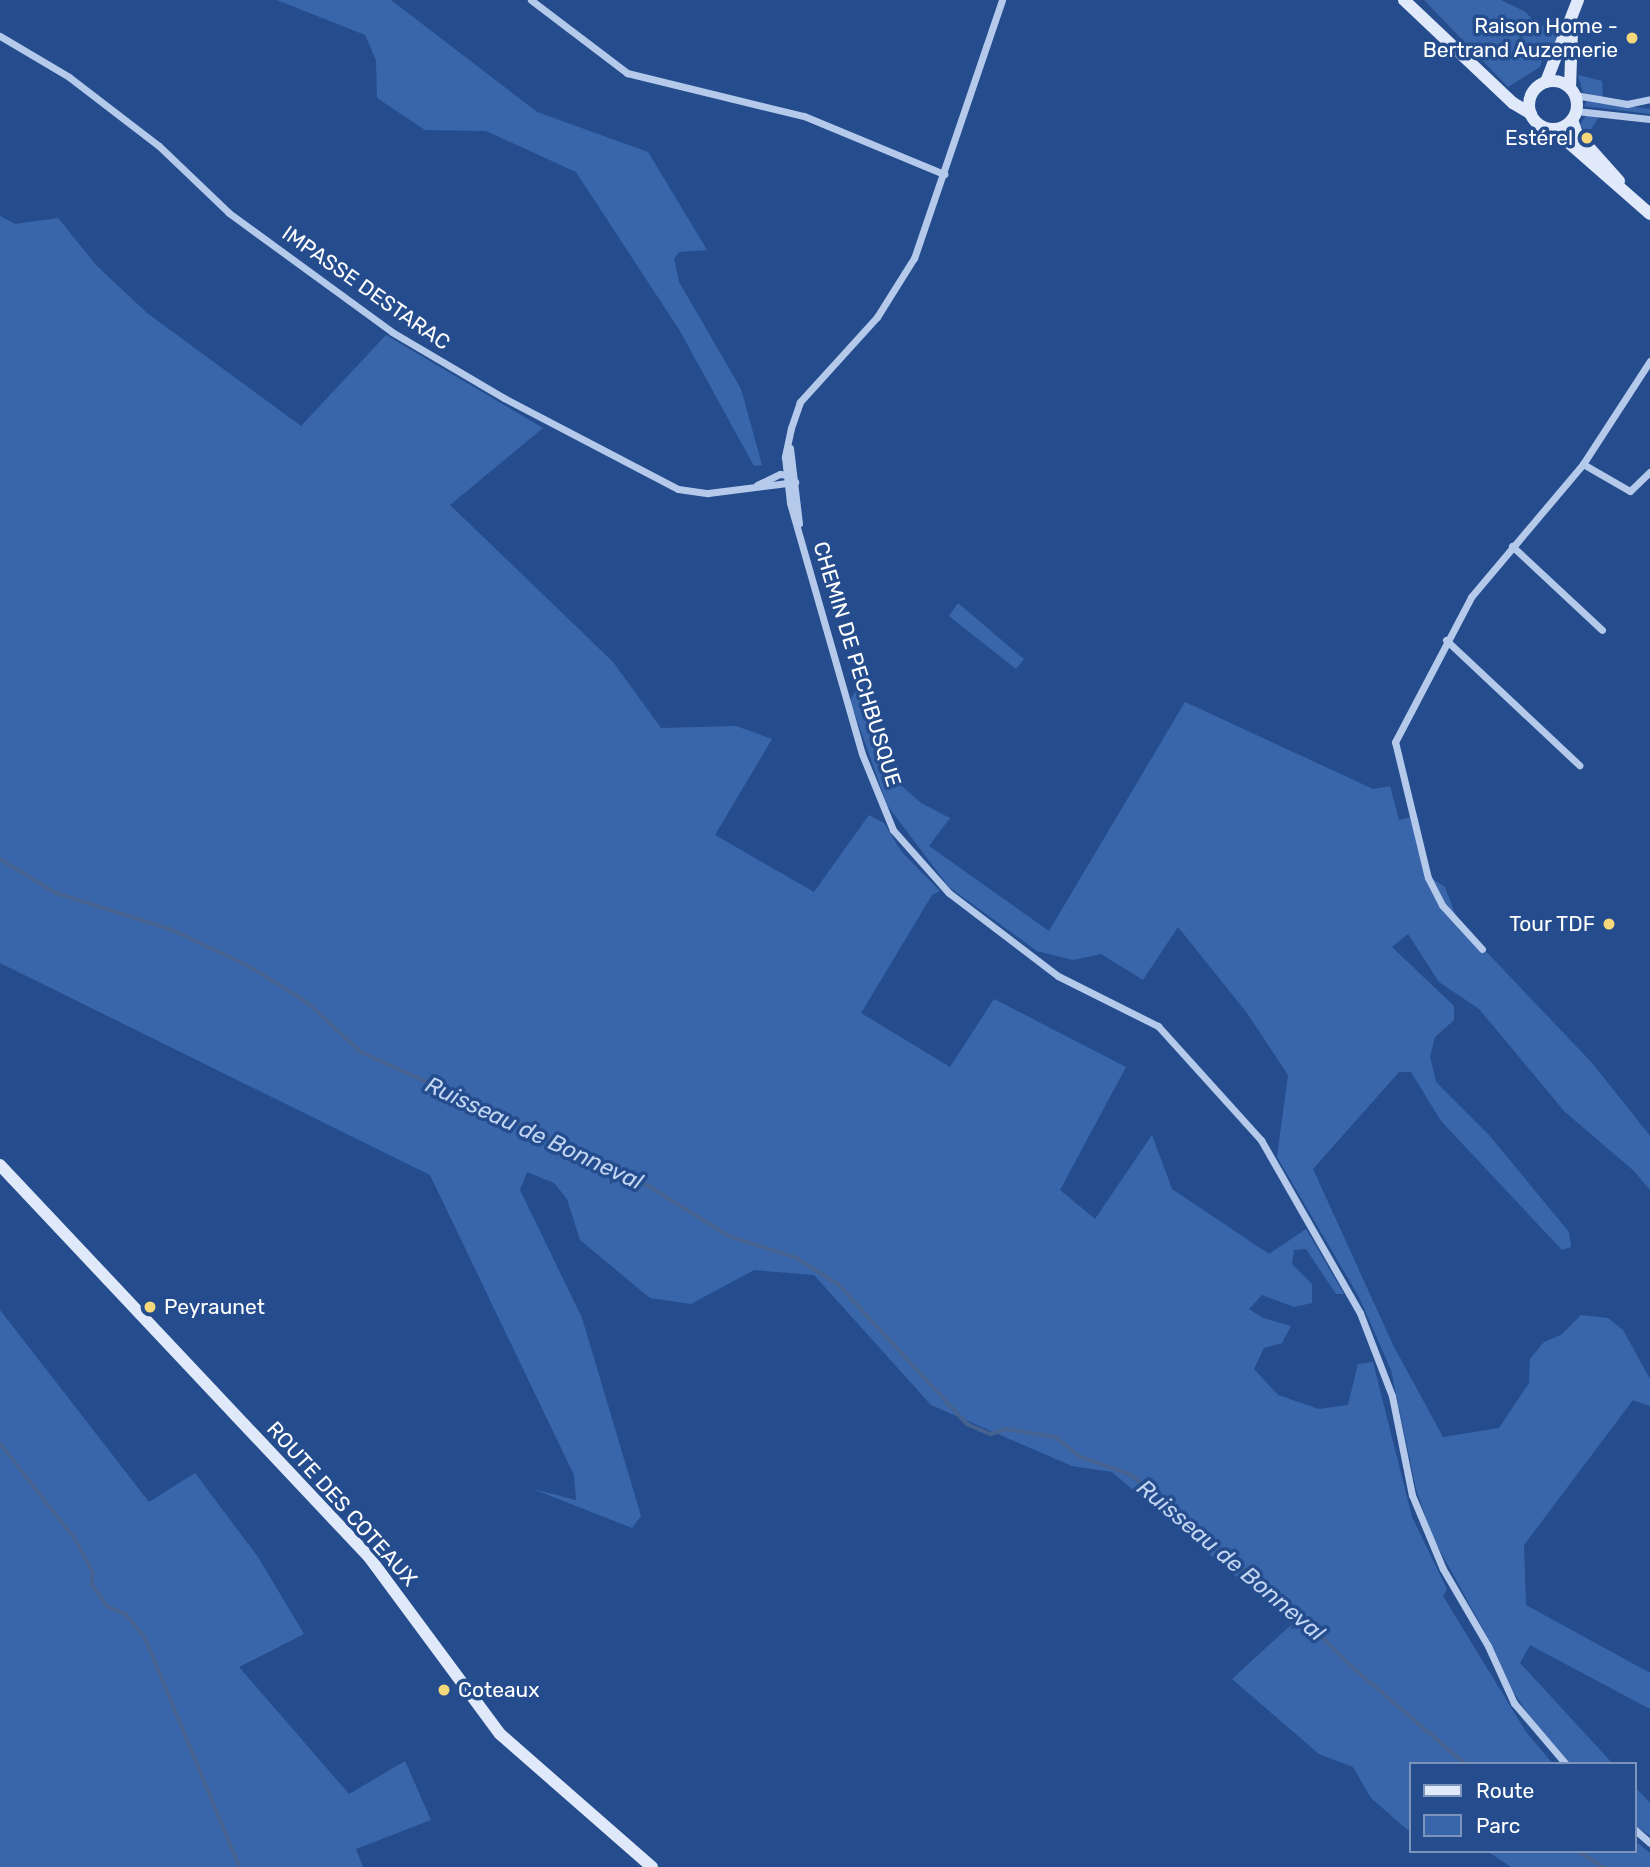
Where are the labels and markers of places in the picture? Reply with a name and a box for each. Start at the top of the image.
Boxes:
place label: Raison Home - Bertrand Auzemerie [1422,13,1618,63]
marker: Raison Home - Bertrand Auzemerie [1624,30,1640,46]
place label: Estérel [1505,125,1573,151]
marker: Estérel [1579,130,1595,146]
place label: Tour TDF [1508,911,1595,937]
marker: Tour TDF [1601,916,1617,932]
place label: Peyraunet [164,1294,265,1320]
marker: Peyraunet [142,1299,158,1315]
place label: Coteaux [458,1677,539,1703]
marker: Coteaux [436,1682,452,1698]

